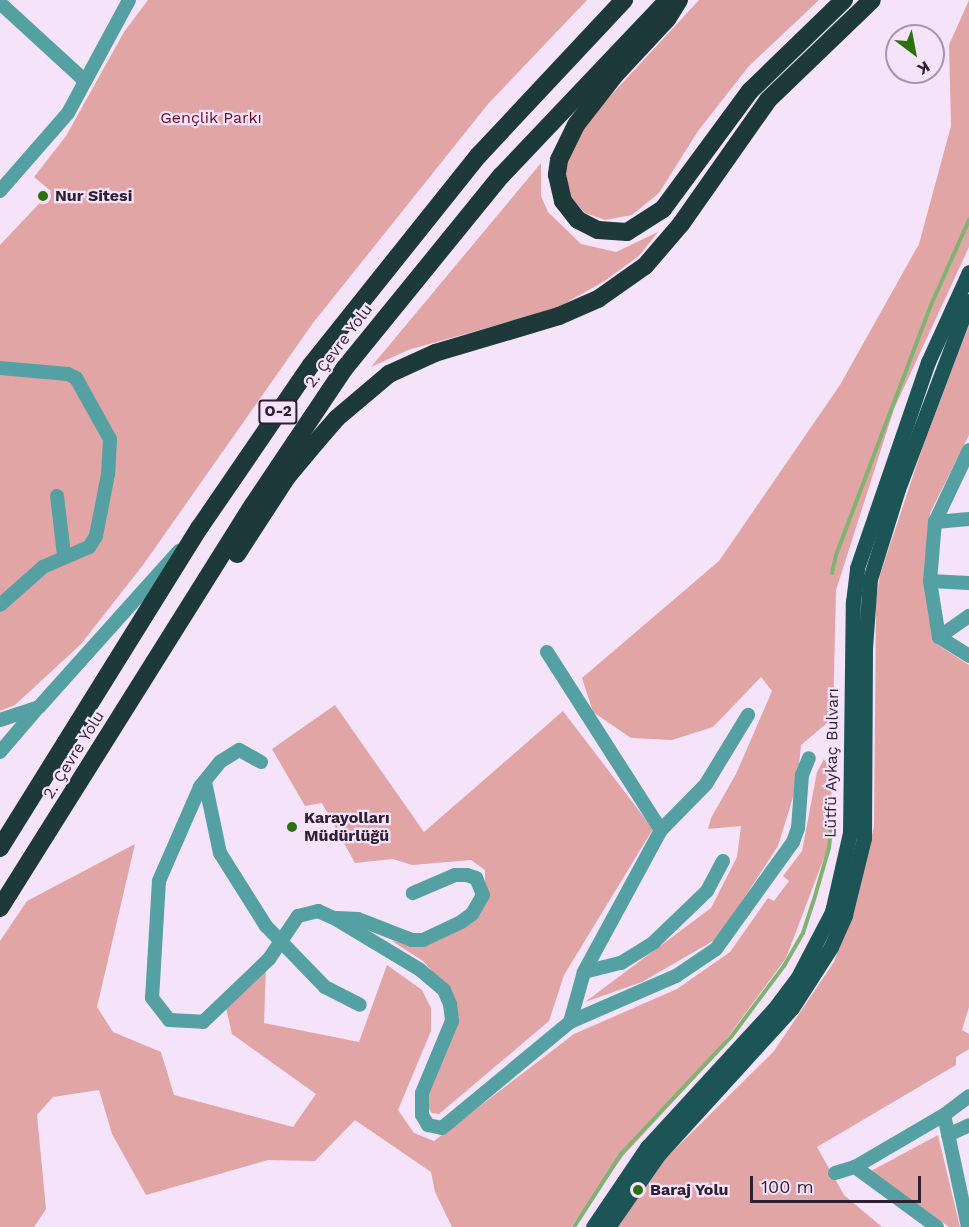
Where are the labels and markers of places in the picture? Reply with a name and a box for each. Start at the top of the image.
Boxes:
place label: Nur Sitesi [55,186,133,206]
marker: Nur Sitesi [36,189,50,203]
place label: Karayolları Müdürlüğü [304,808,390,846]
marker: Karayolları Müdürlüğü [285,820,299,834]
place label: Baraj Yolu [650,1180,729,1200]
marker: Baraj Yolu [631,1183,645,1197]

